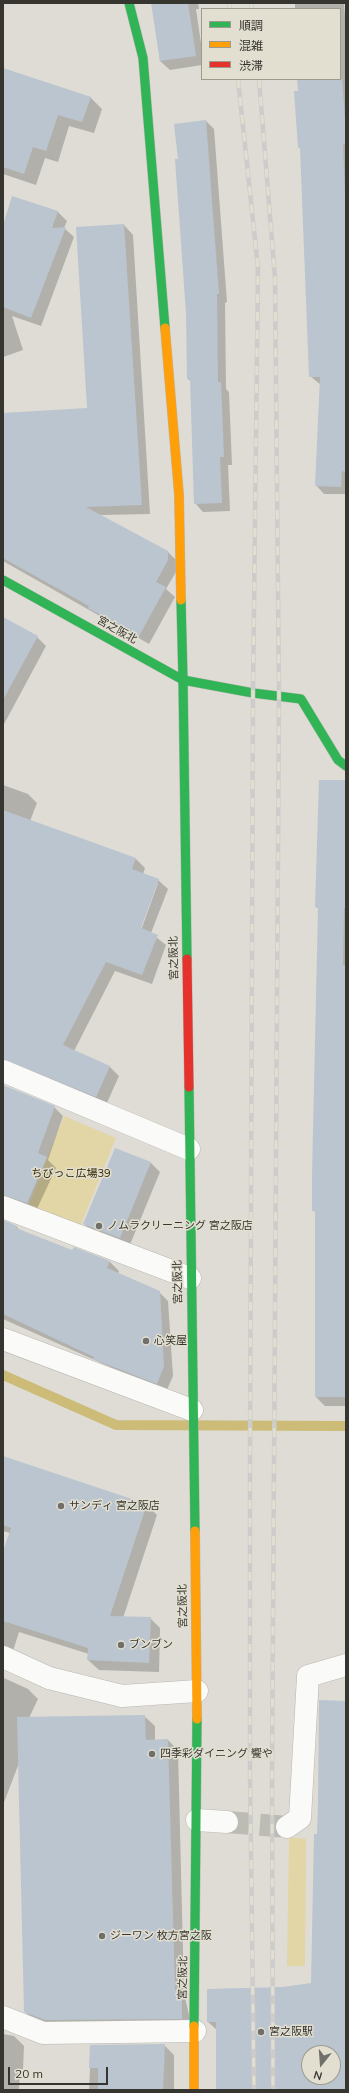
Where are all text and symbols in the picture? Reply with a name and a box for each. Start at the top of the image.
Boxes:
legend [201,8,341,80]
text: 順調 [239,18,263,33]
text: 混雑 [239,38,263,53]
text: 渋滞 [239,58,263,73]
street label: 宮之阪北 [95,614,139,646]
street label: 宮之阪北 [167,936,181,980]
park label: ちびっこ広場39 [31,1167,111,1181]
place label: ノムラクリーニング 宮之阪店 [107,1219,253,1233]
marker: ノムラクリーニング 宮之阪店 [94,1221,104,1231]
street label: 宮之阪北 [171,1260,185,1304]
place label: 心笑屋 [154,1334,187,1348]
marker: 心笑屋 [141,1336,151,1346]
place label: サンディ 宮之阪店 [69,1499,160,1513]
marker: サンディ 宮之阪店 [56,1501,66,1511]
street label: 宮之阪北 [176,1584,190,1628]
place label: ブンブン [129,1638,173,1652]
marker: ブンブン [116,1640,126,1650]
place label: 四季彩ダイニング 饗や [160,1747,273,1761]
marker: 四季彩ダイニング 饗や [147,1749,157,1759]
place label: ジーワン 枚方宮之阪 [110,1929,212,1943]
marker: ジーワン 枚方宮之阪 [97,1931,107,1941]
street label: 宮之阪北 [176,1956,190,2000]
place label: 宮之阪駅 [269,2025,313,2039]
marker: 宮之阪駅 [256,2027,266,2037]
north arrow [301,2045,341,2085]
scale bar [10,2059,110,2085]
text: 20 m [15,2066,43,2081]
text: N [312,2068,324,2083]

